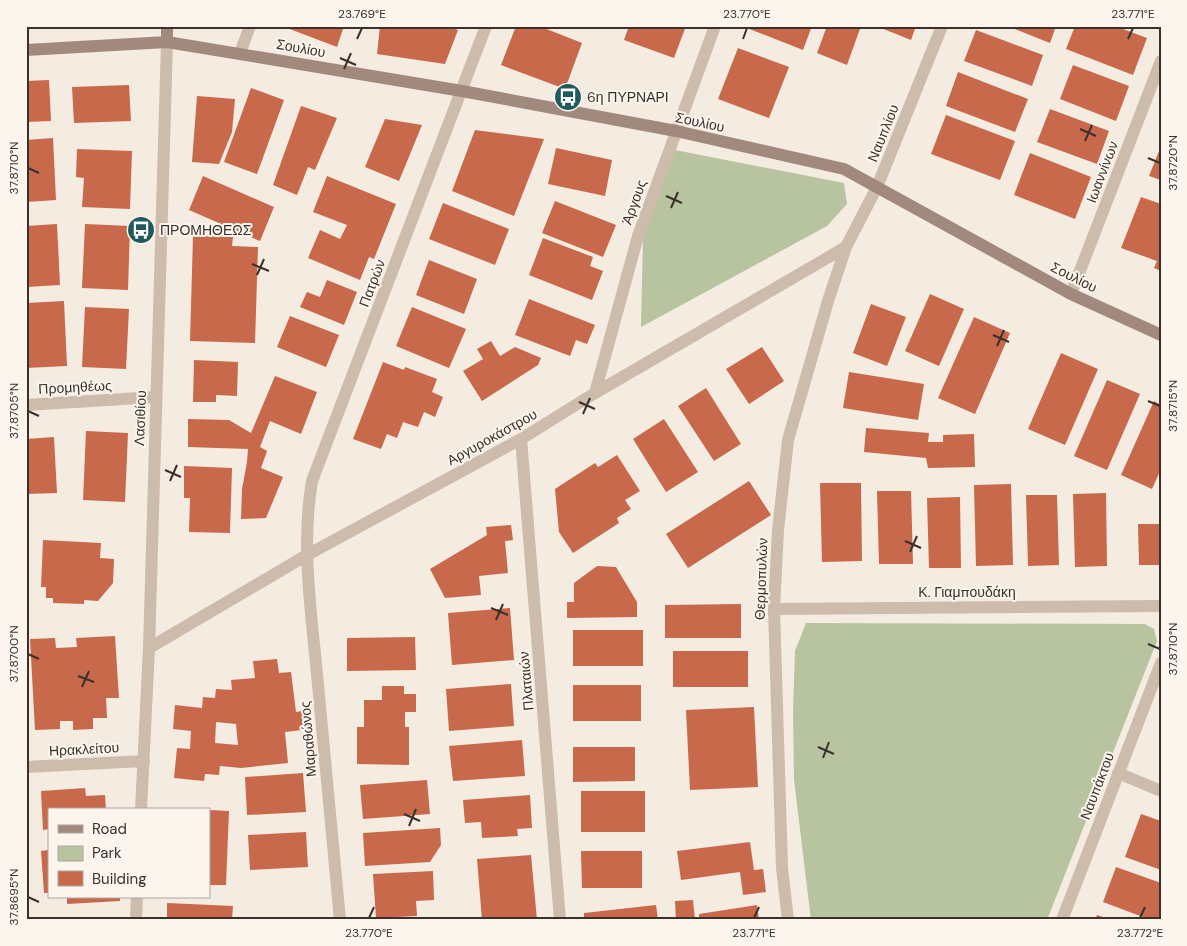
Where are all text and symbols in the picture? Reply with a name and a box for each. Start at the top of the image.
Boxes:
text: 23.769°E [338,6,386,22]
text: 23.770°E [723,6,771,22]
text: 23.771°E [1111,6,1155,22]
street label: Σουλίου [275,35,327,61]
bus stop icon: 6η ΠΥΡΝΑΡΙ [553,82,583,112]
place label: 6η ΠΥΡΝΑΡΙ [587,88,669,106]
street label: Ναυπλίου [863,102,903,164]
street label: Σουλίου [674,108,726,136]
text: 37.8720°N [1165,135,1181,191]
street label: Ιωαννίνων [1082,138,1122,206]
text: 37.8710°N [6,142,22,194]
street label: Άργους [618,177,650,227]
bus stop icon: ΠΡΟΜΗΘΕΩΣ [126,215,156,245]
place label: ΠΡΟΜΗΘΕΩΣ [160,221,252,239]
street label: Πατρών [355,257,389,309]
street label: Σουλίου [1048,258,1100,296]
street label: Προμηθέως [38,376,112,398]
text: 37.8715°N [1165,380,1181,432]
text: 37.8705°N [6,383,22,439]
street label: Λασιθίου [130,390,150,446]
street label: Αργυροκάστρου [444,405,540,469]
street label: Θερμοπυλών [751,538,771,620]
street label: Κ. Γιαμπουδάκη [918,583,1016,601]
text: 37.8710°N [1165,623,1181,675]
text: 37.8700°N [6,625,22,683]
street label: Πλαταιών [514,651,538,711]
street label: Μαραθώνος [296,700,320,778]
street label: Ηρακλείτου [48,738,120,760]
street label: Ναυπάκτου [1076,750,1118,822]
legend [48,808,210,898]
text: Road [92,819,127,839]
text: Park [92,843,122,863]
text: 37.8695°N [6,869,22,925]
text: Building [92,869,147,889]
text: 23.770°E [345,925,393,941]
text: 23.771°E [732,925,776,941]
text: 23.772°E [1117,925,1163,941]

